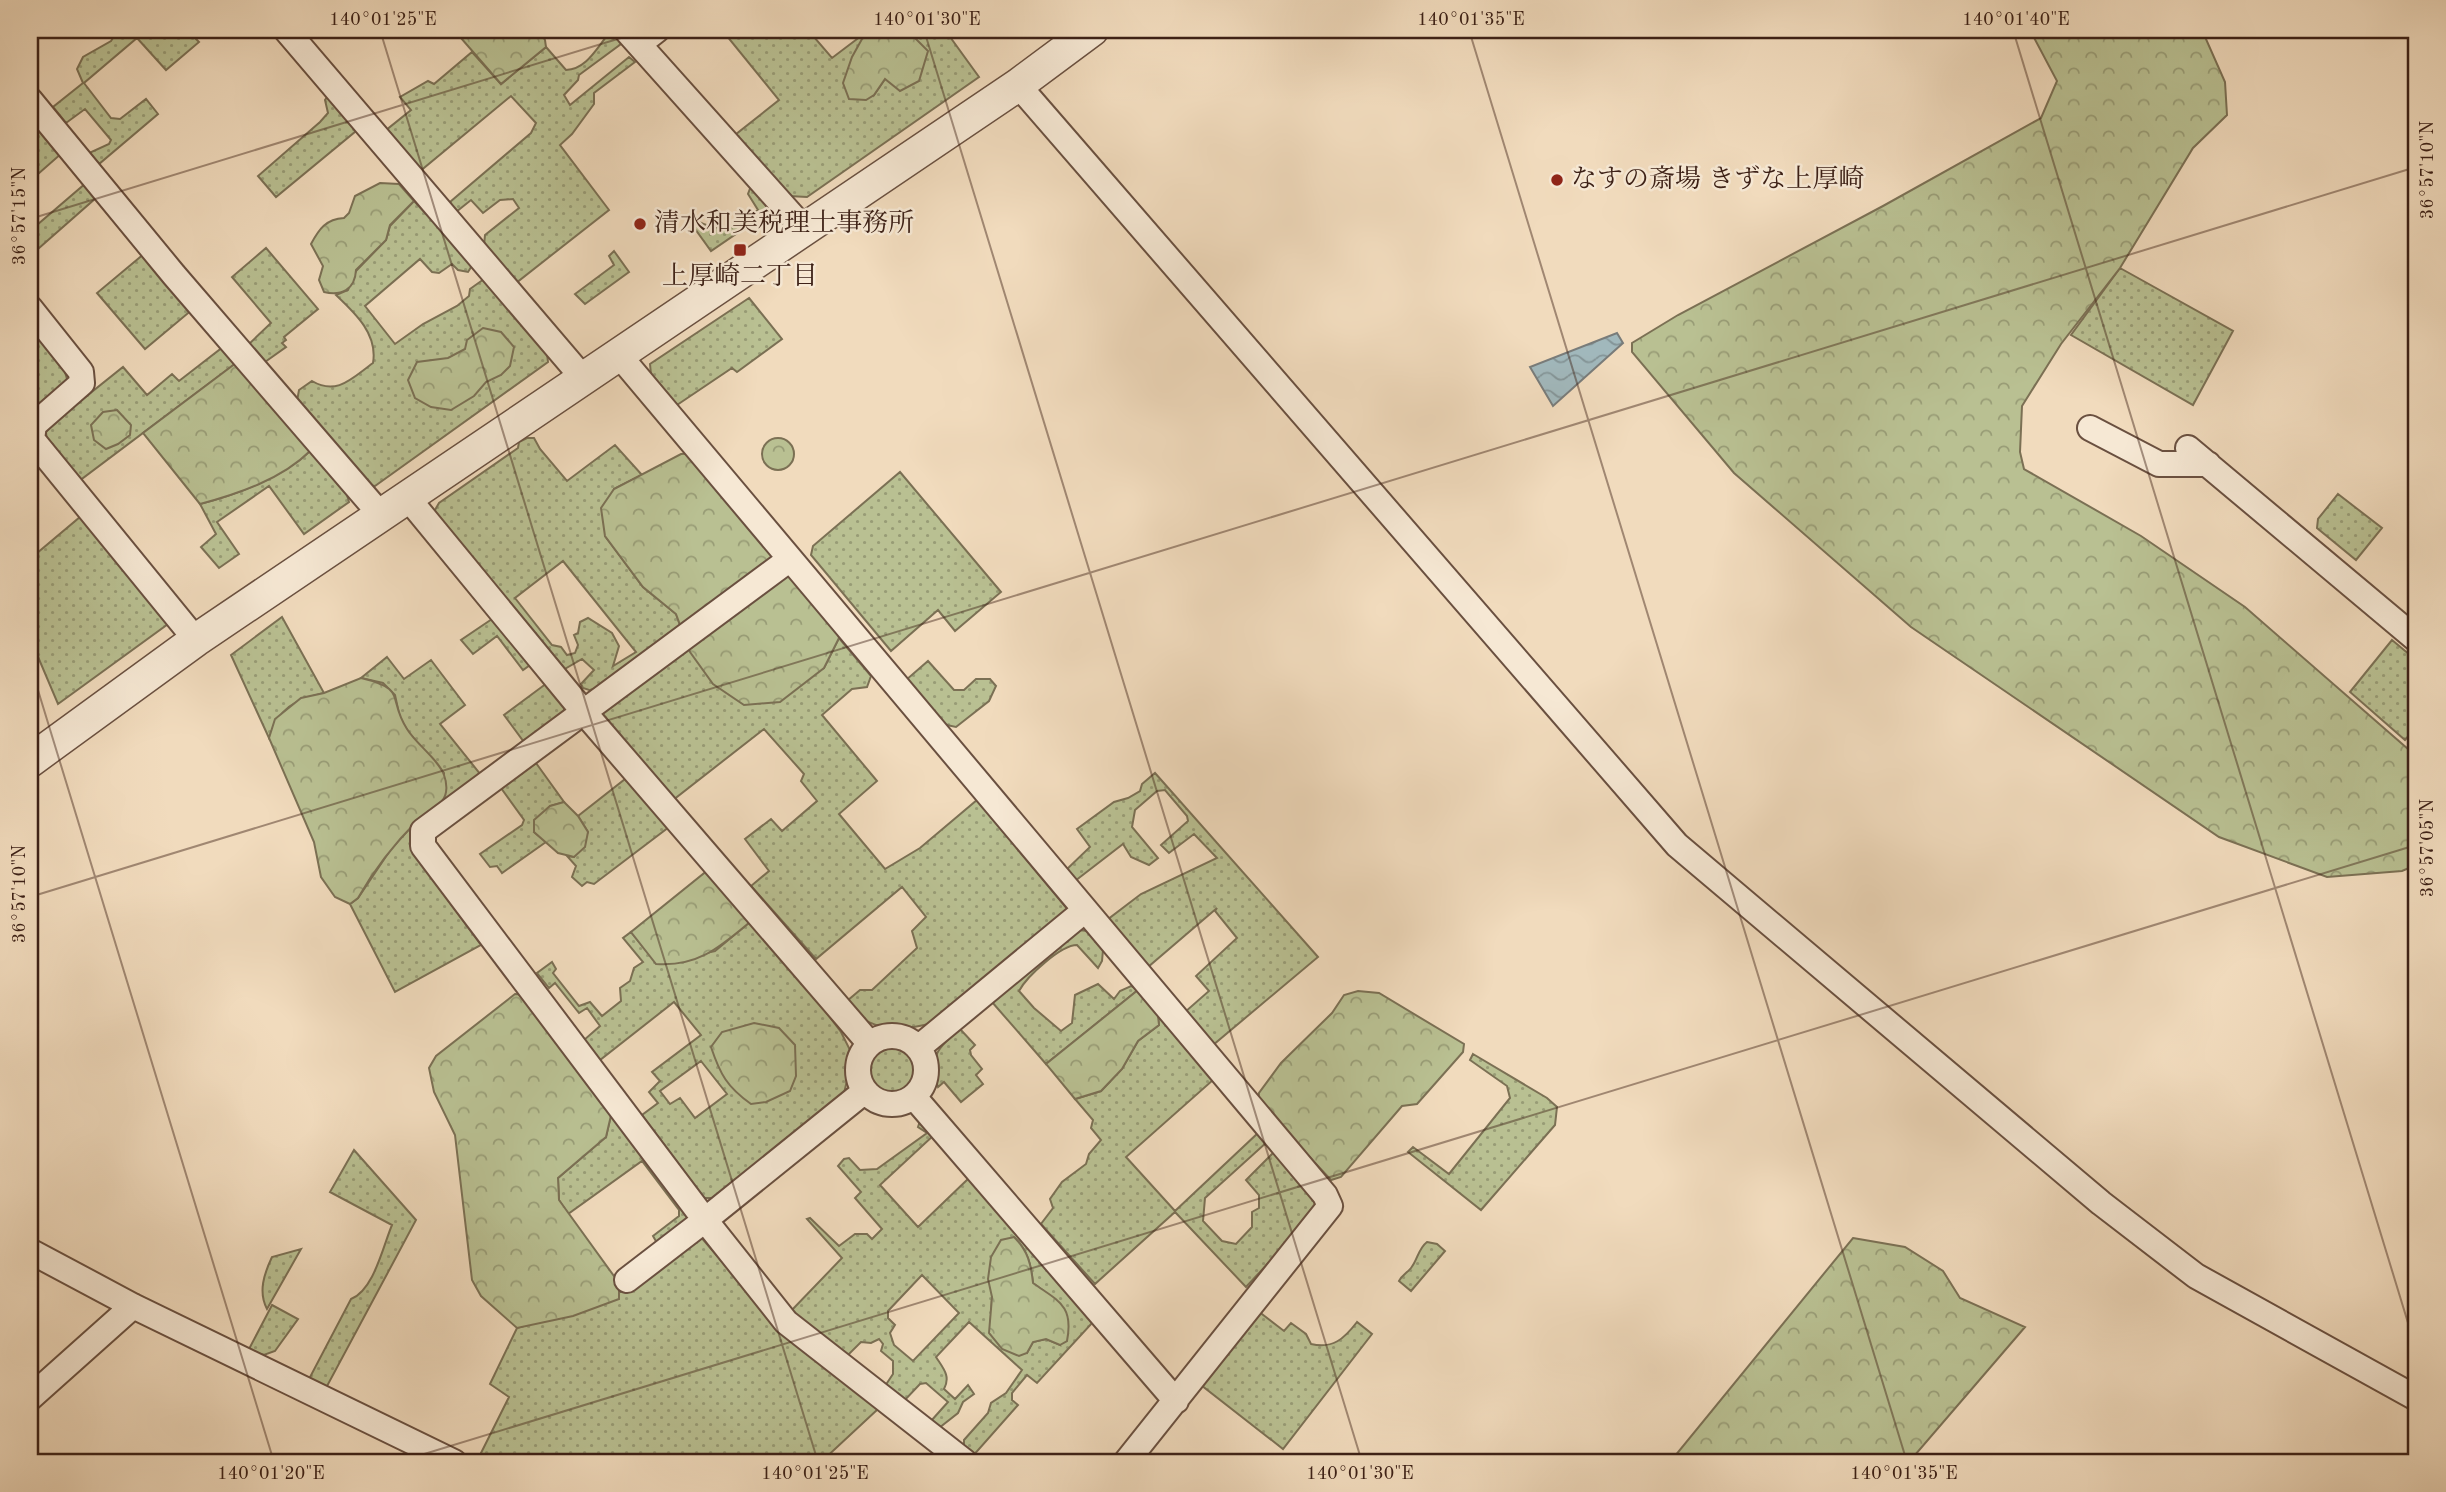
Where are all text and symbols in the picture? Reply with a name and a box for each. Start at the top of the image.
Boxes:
text: 140°01'25"E [329,11,437,29]
text: 140°01'30"E [873,11,981,29]
text: 140°01'35"E [1417,11,1525,29]
text: 140°01'40"E [1962,11,2070,29]
text: 36°57'10"N [2419,121,2437,219]
place label: なすの斎場 きずな上厚崎 [1571,165,1864,193]
text: 36°57'15"N [11,167,29,265]
marker: なすの斎場 きずな上厚崎 [1549,172,1565,188]
place label: 清水和美税理士事務所 [654,209,914,237]
marker: 清水和美税理士事務所 [632,216,648,232]
marker: 上厚崎二丁目 [732,242,748,258]
place label: 上厚崎二丁目 [662,262,818,290]
text: 36°57'05"N [2419,799,2437,897]
text: 36°57'10"N [11,845,29,943]
text: 140°01'20"E [217,1465,325,1483]
text: 140°01'25"E [761,1465,869,1483]
text: 140°01'30"E [1306,1465,1414,1483]
text: 140°01'35"E [1850,1465,1958,1483]

